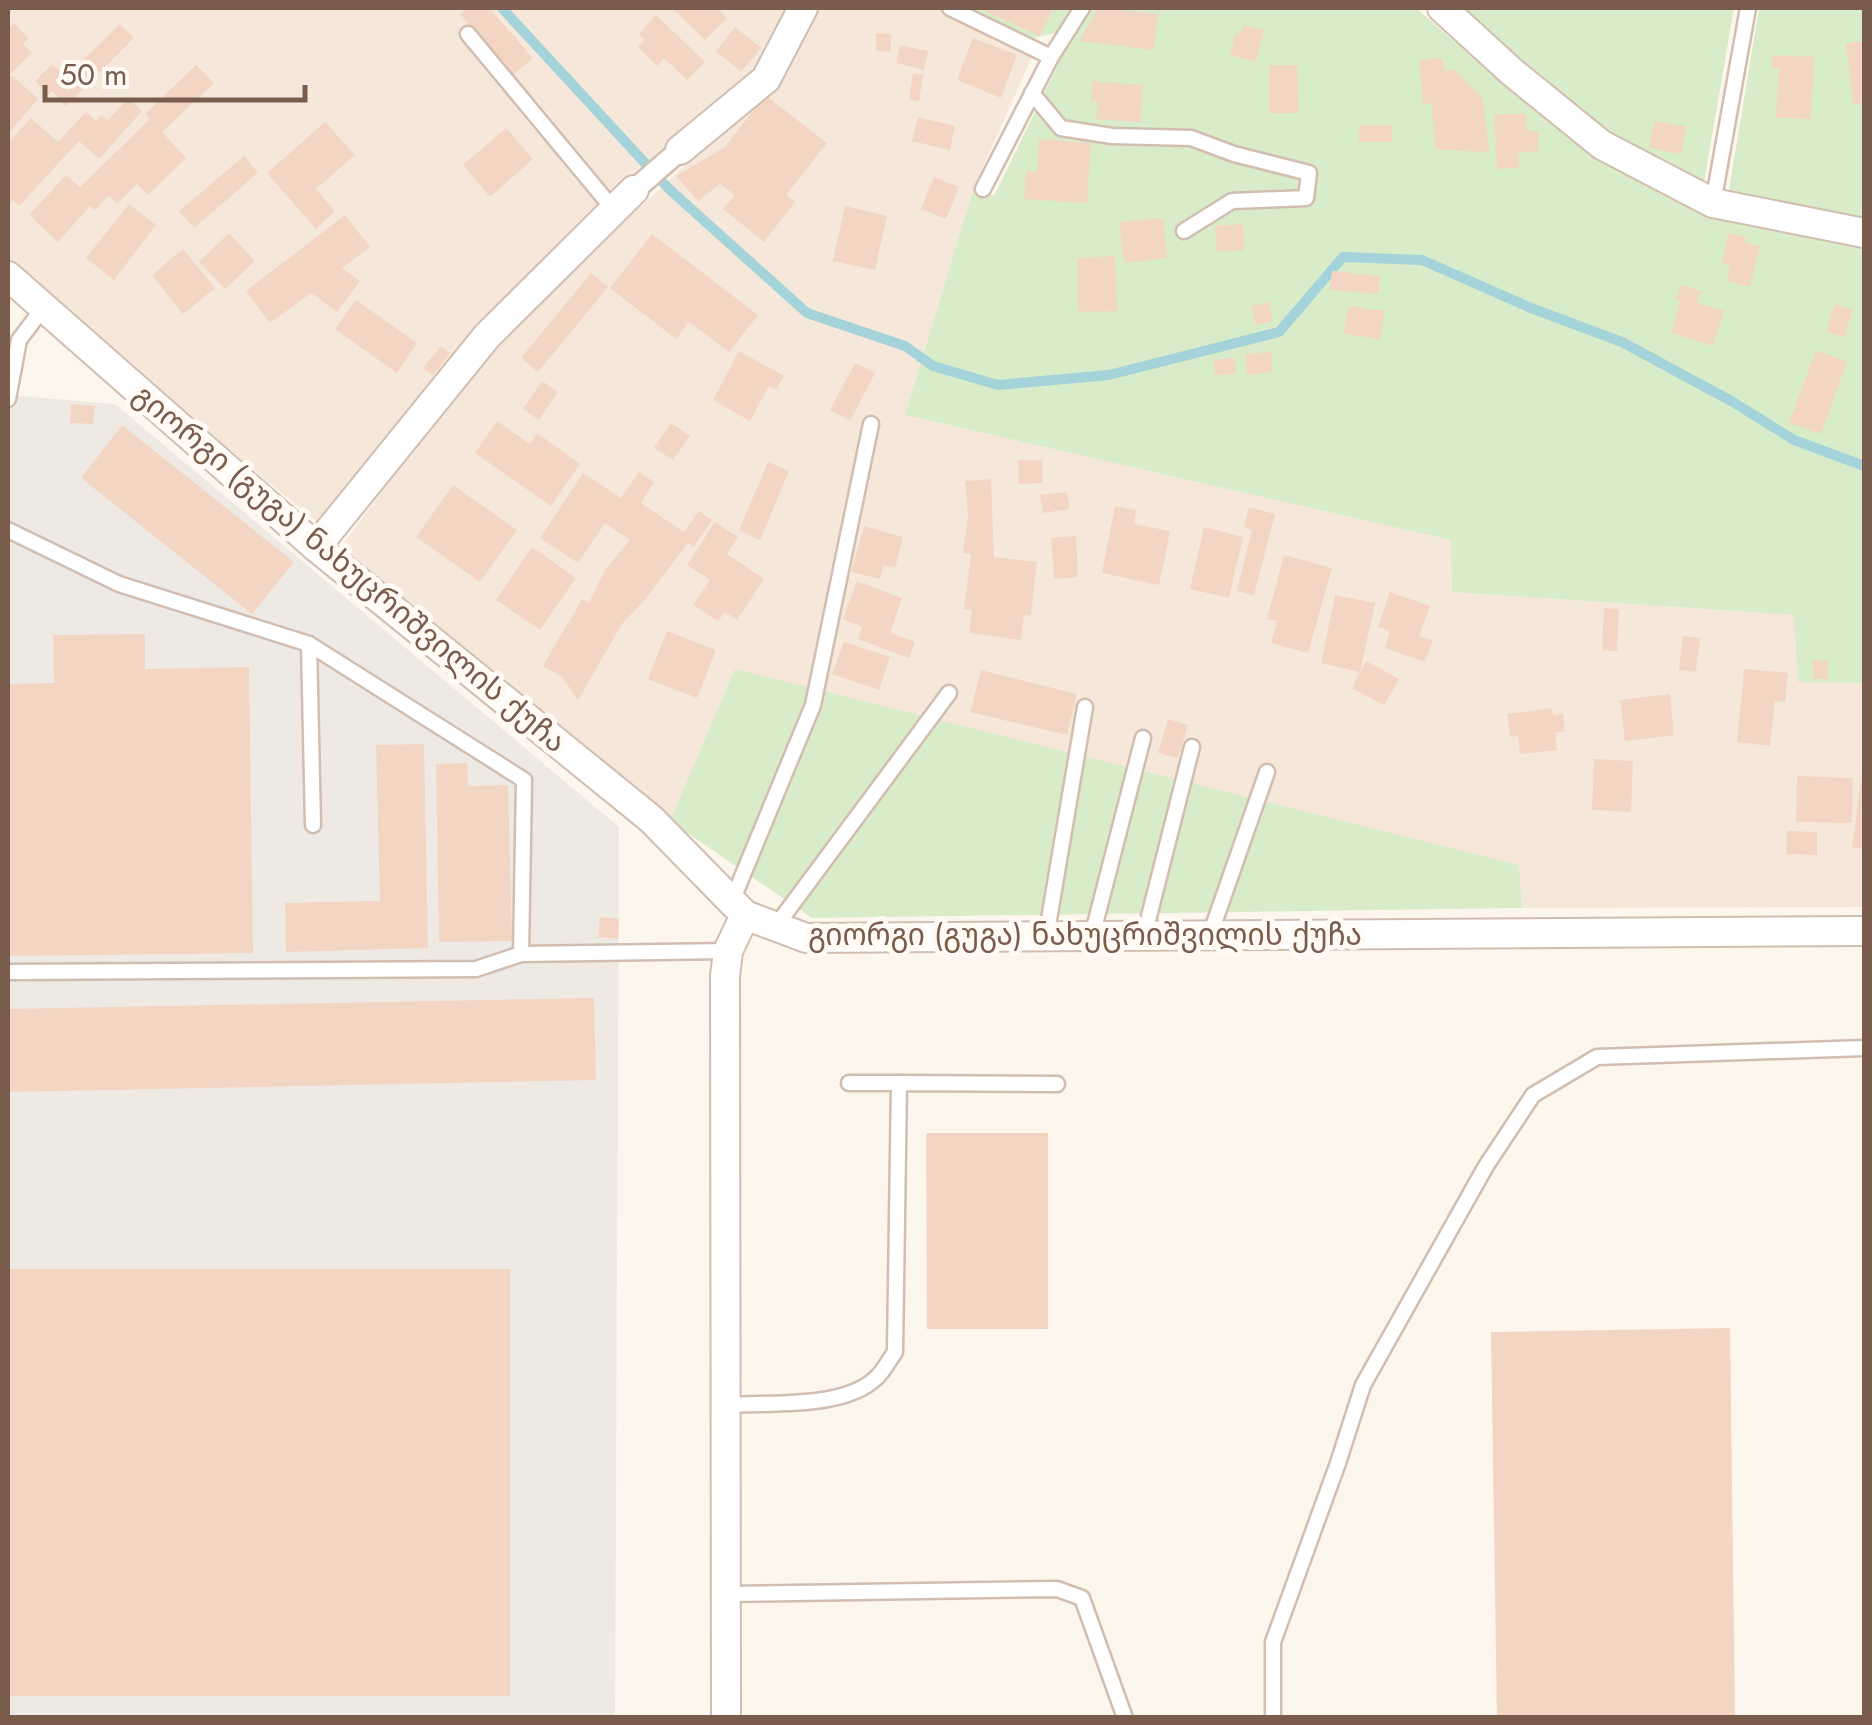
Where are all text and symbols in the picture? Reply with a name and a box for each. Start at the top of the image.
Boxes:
scale bar [45,40,305,102]
text: 50 m [60,53,127,96]
street label: გიორგი (გუგა) ნახუცრიშვილის ქუჩა [124,373,576,763]
street label: გიორგი (გუგა) ნახუცრიშვილის ქუჩა [808,913,1362,956]

